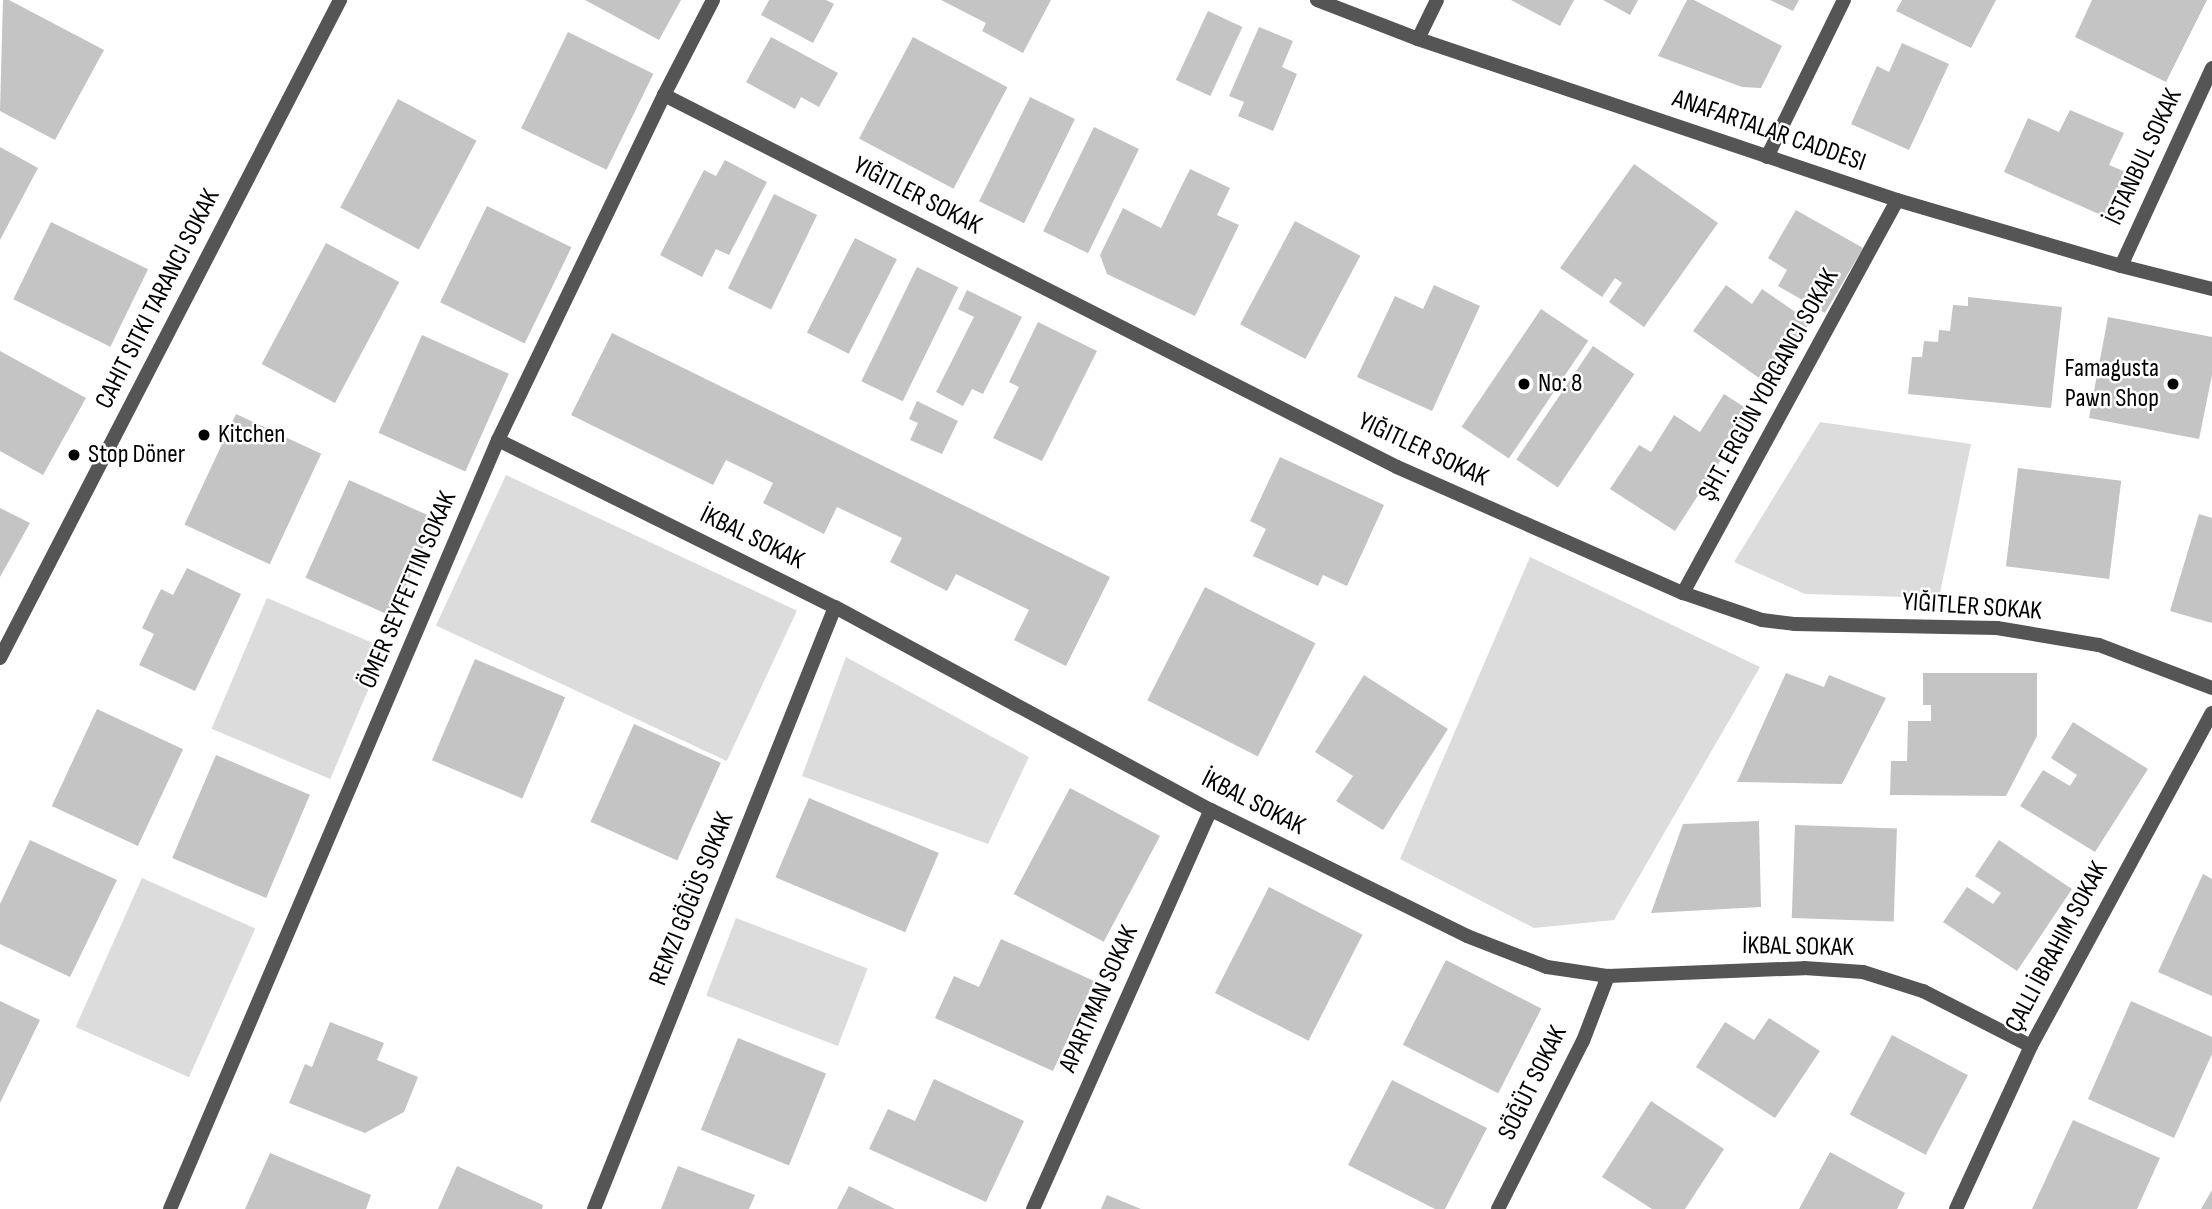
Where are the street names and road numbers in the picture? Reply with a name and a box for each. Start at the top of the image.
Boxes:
street label: ANAFARTALAR CADDESI [1668,83,1870,179]
street label: İSTANBUL SOKAK [2099,84,2189,230]
street label: YIĞITLER SOKAK [848,150,986,242]
street label: CAHIT SITKI TARANCI SOKAK [89,184,227,414]
street label: ŞHT. ERGÜN YORGANCI SOKAK [1692,263,1846,507]
street label: YIĞITLER SOKAK [1353,406,1493,494]
street label: ÖMER SEYFETTIN SOKAK [352,487,464,693]
street label: İKBAL SOKAK [695,499,809,577]
street label: YIĞITLER SOKAK [1901,587,2043,627]
street label: İKBAL SOKAK [1196,764,1310,842]
street label: REMZI GÖĞÜS SOKAK [643,808,741,990]
street label: ÇALLI İBRAHIM SOKAK [1999,856,2115,1038]
street label: APARTMAN SOKAK [1053,921,1145,1077]
street label: İKBAL SOKAK [1742,930,1854,964]
street label: SÖĞÜT SOKAK [1492,1021,1574,1145]

